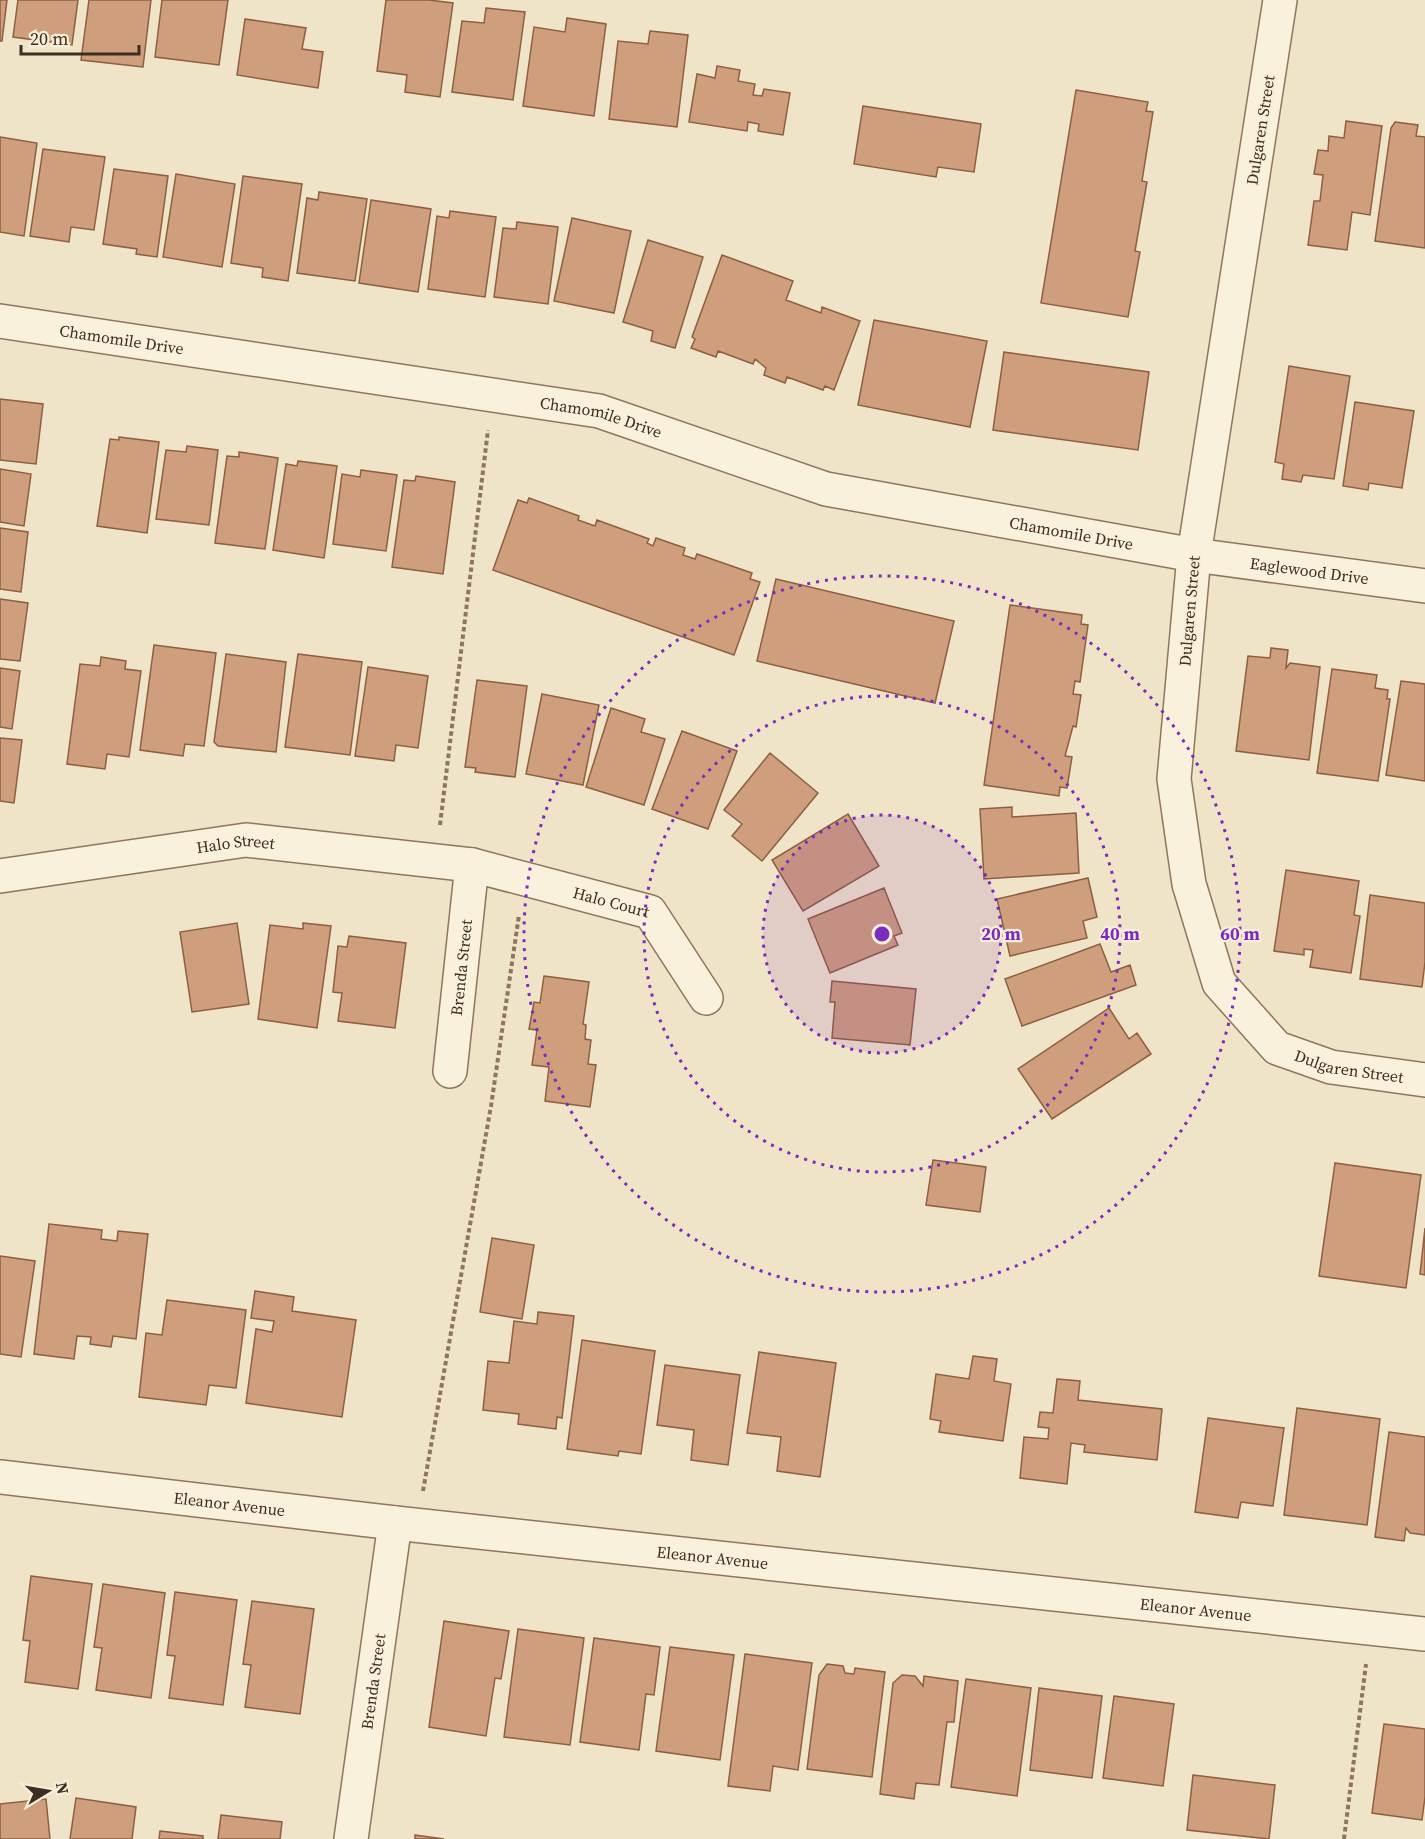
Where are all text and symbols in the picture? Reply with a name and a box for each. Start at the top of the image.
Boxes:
scale bar [21,18,140,56]
text: 20 m [30,26,68,51]
street label: Dulgaren Street [1240,73,1280,186]
street label: Chamomile Drive [58,319,185,359]
street label: Chamomile Drive [539,391,665,443]
street label: Chamomile Drive [1008,511,1135,555]
street label: Eaglewood Drive [1249,552,1370,589]
street label: Dulgaren Street [1173,554,1205,667]
street label: Halo Street [195,829,277,858]
street label: Halo Court [571,881,653,923]
street label: Brenda Street [445,918,477,1017]
text: 20 m [981,921,1021,946]
text: 40 m [1100,921,1140,946]
text: 60 m [1220,921,1260,946]
centre of rings [872,924,892,944]
street label: Dulgaren Street [1292,1044,1406,1088]
street label: Eleanor Avenue [172,1486,286,1521]
street label: Eleanor Avenue [656,1540,769,1574]
street label: Eleanor Avenue [1139,1592,1253,1626]
street label: Brenda Street [355,1631,391,1731]
north arrow [18,1761,78,1821]
text: N [51,1780,75,1796]

